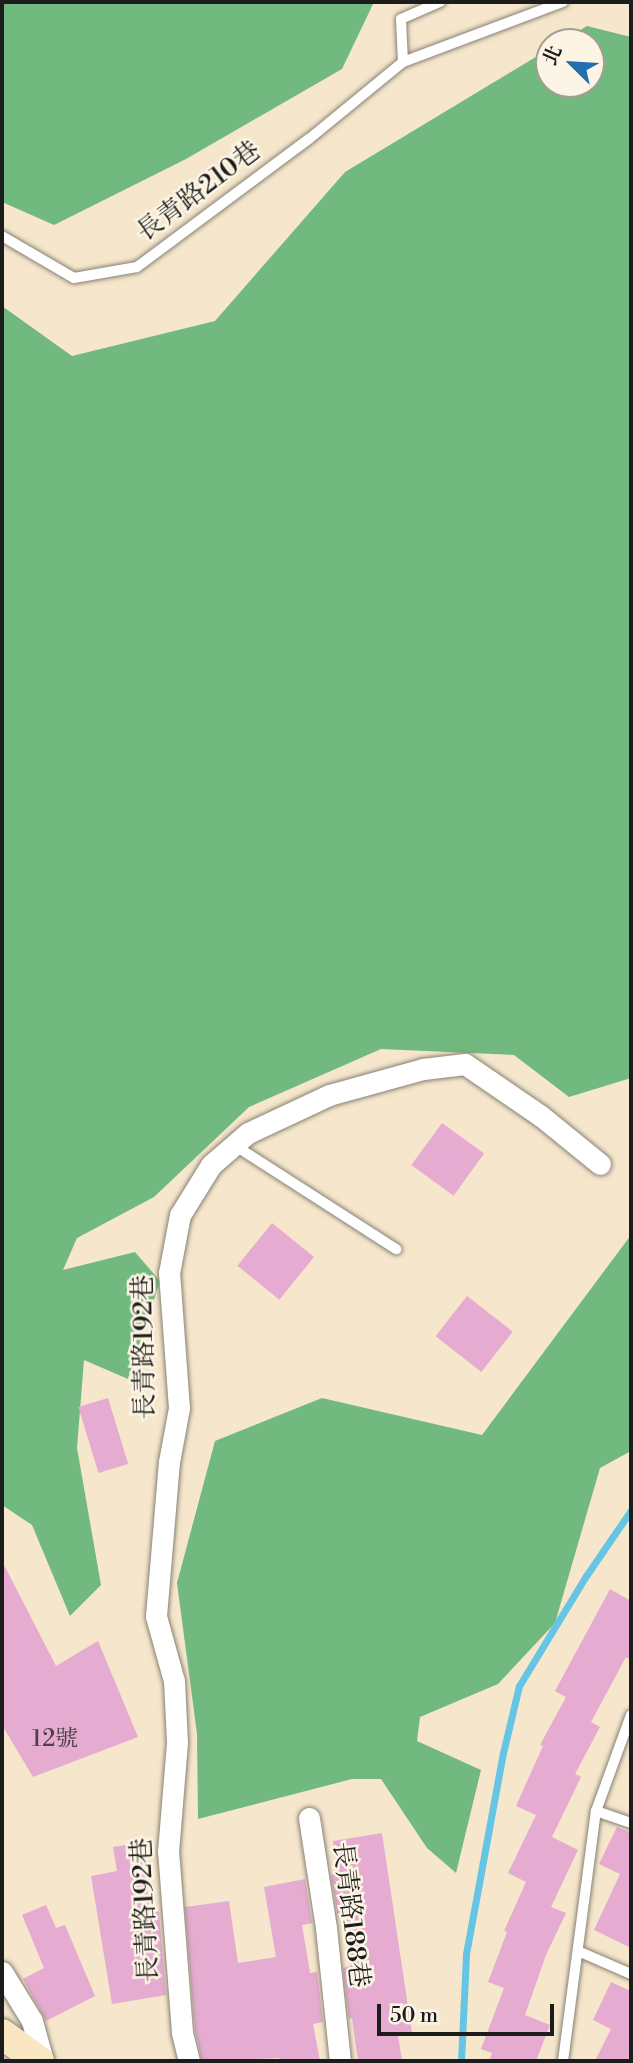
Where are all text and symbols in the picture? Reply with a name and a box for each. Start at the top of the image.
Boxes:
north arrow [535,28,605,98]
text: 北 [538,42,567,69]
street label: 長青路210巷 [131,135,267,249]
street label: 長青路192巷 [128,1274,162,1420]
house number: 12號 [32,1725,78,1753]
street label: 長青路192巷 [127,1837,165,1983]
street label: 長青路188巷 [326,1840,374,1990]
scale bar [381,1990,558,2034]
text: 50 m [390,2003,438,2029]

